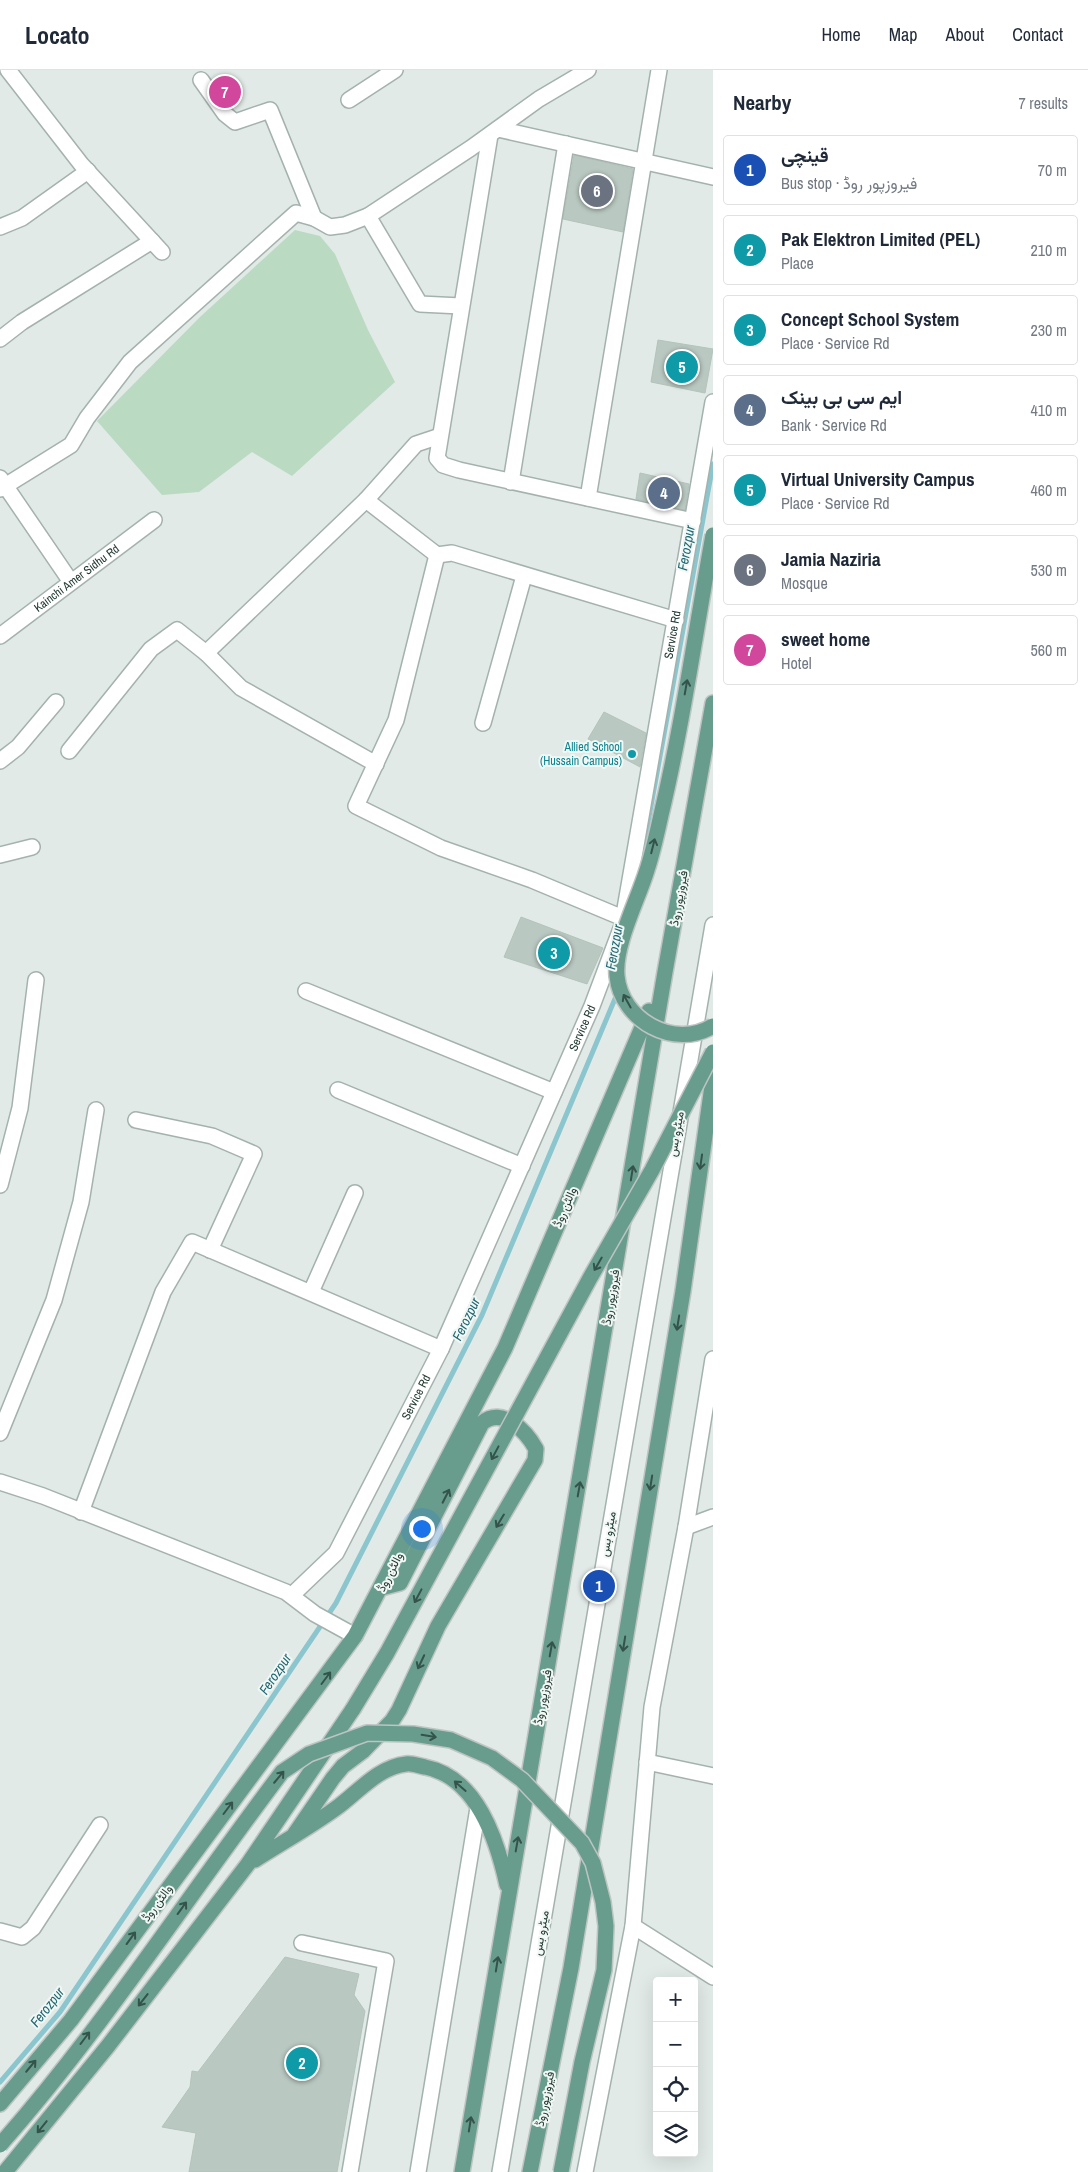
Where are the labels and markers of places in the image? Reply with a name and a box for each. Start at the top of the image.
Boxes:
pin: 7 [209,73,241,111]
pin: 6 [581,172,613,210]
pin: 5 [666,348,698,386]
pin: 4 [648,474,680,512]
place label: Allied School (Hussain Campus) [540,739,622,769]
marker: Allied School (Hussain Campus) [626,748,638,760]
pin: 3 [538,934,570,972]
pin: 1 [583,1567,615,1605]
pin: 2 [286,2044,318,2082]

